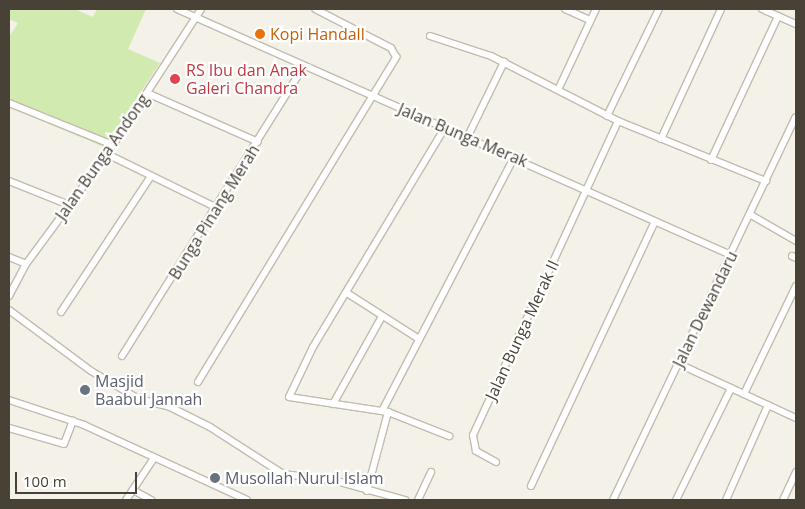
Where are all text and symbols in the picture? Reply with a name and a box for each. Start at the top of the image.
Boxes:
place label: Kopi Handall [270,24,365,44]
marker: Kopi Handall [254,28,266,40]
place label: RS Ibu dan Anak Galeri Chandra [186,60,307,98]
marker: RS Ibu dan Anak Galeri Chandra [168,72,182,86]
street label: Jalan Bunga Andong [51,90,153,224]
street label: Jalan Bunga Merak [395,99,531,171]
street label: Bunga Pinang Merah [165,141,263,283]
street label: Jalan Dewandaru [669,248,741,370]
street label: Jalan Bunga Merak II [481,257,563,403]
place label: Masjid Baabul Jannah [95,371,202,409]
marker: Masjid Baabul Jannah [79,384,91,396]
scale bar [18,462,140,494]
place label: Musollah Nurul Islam [225,468,384,488]
text: 100 m [23,471,67,491]
marker: Musollah Nurul Islam [209,472,221,484]

